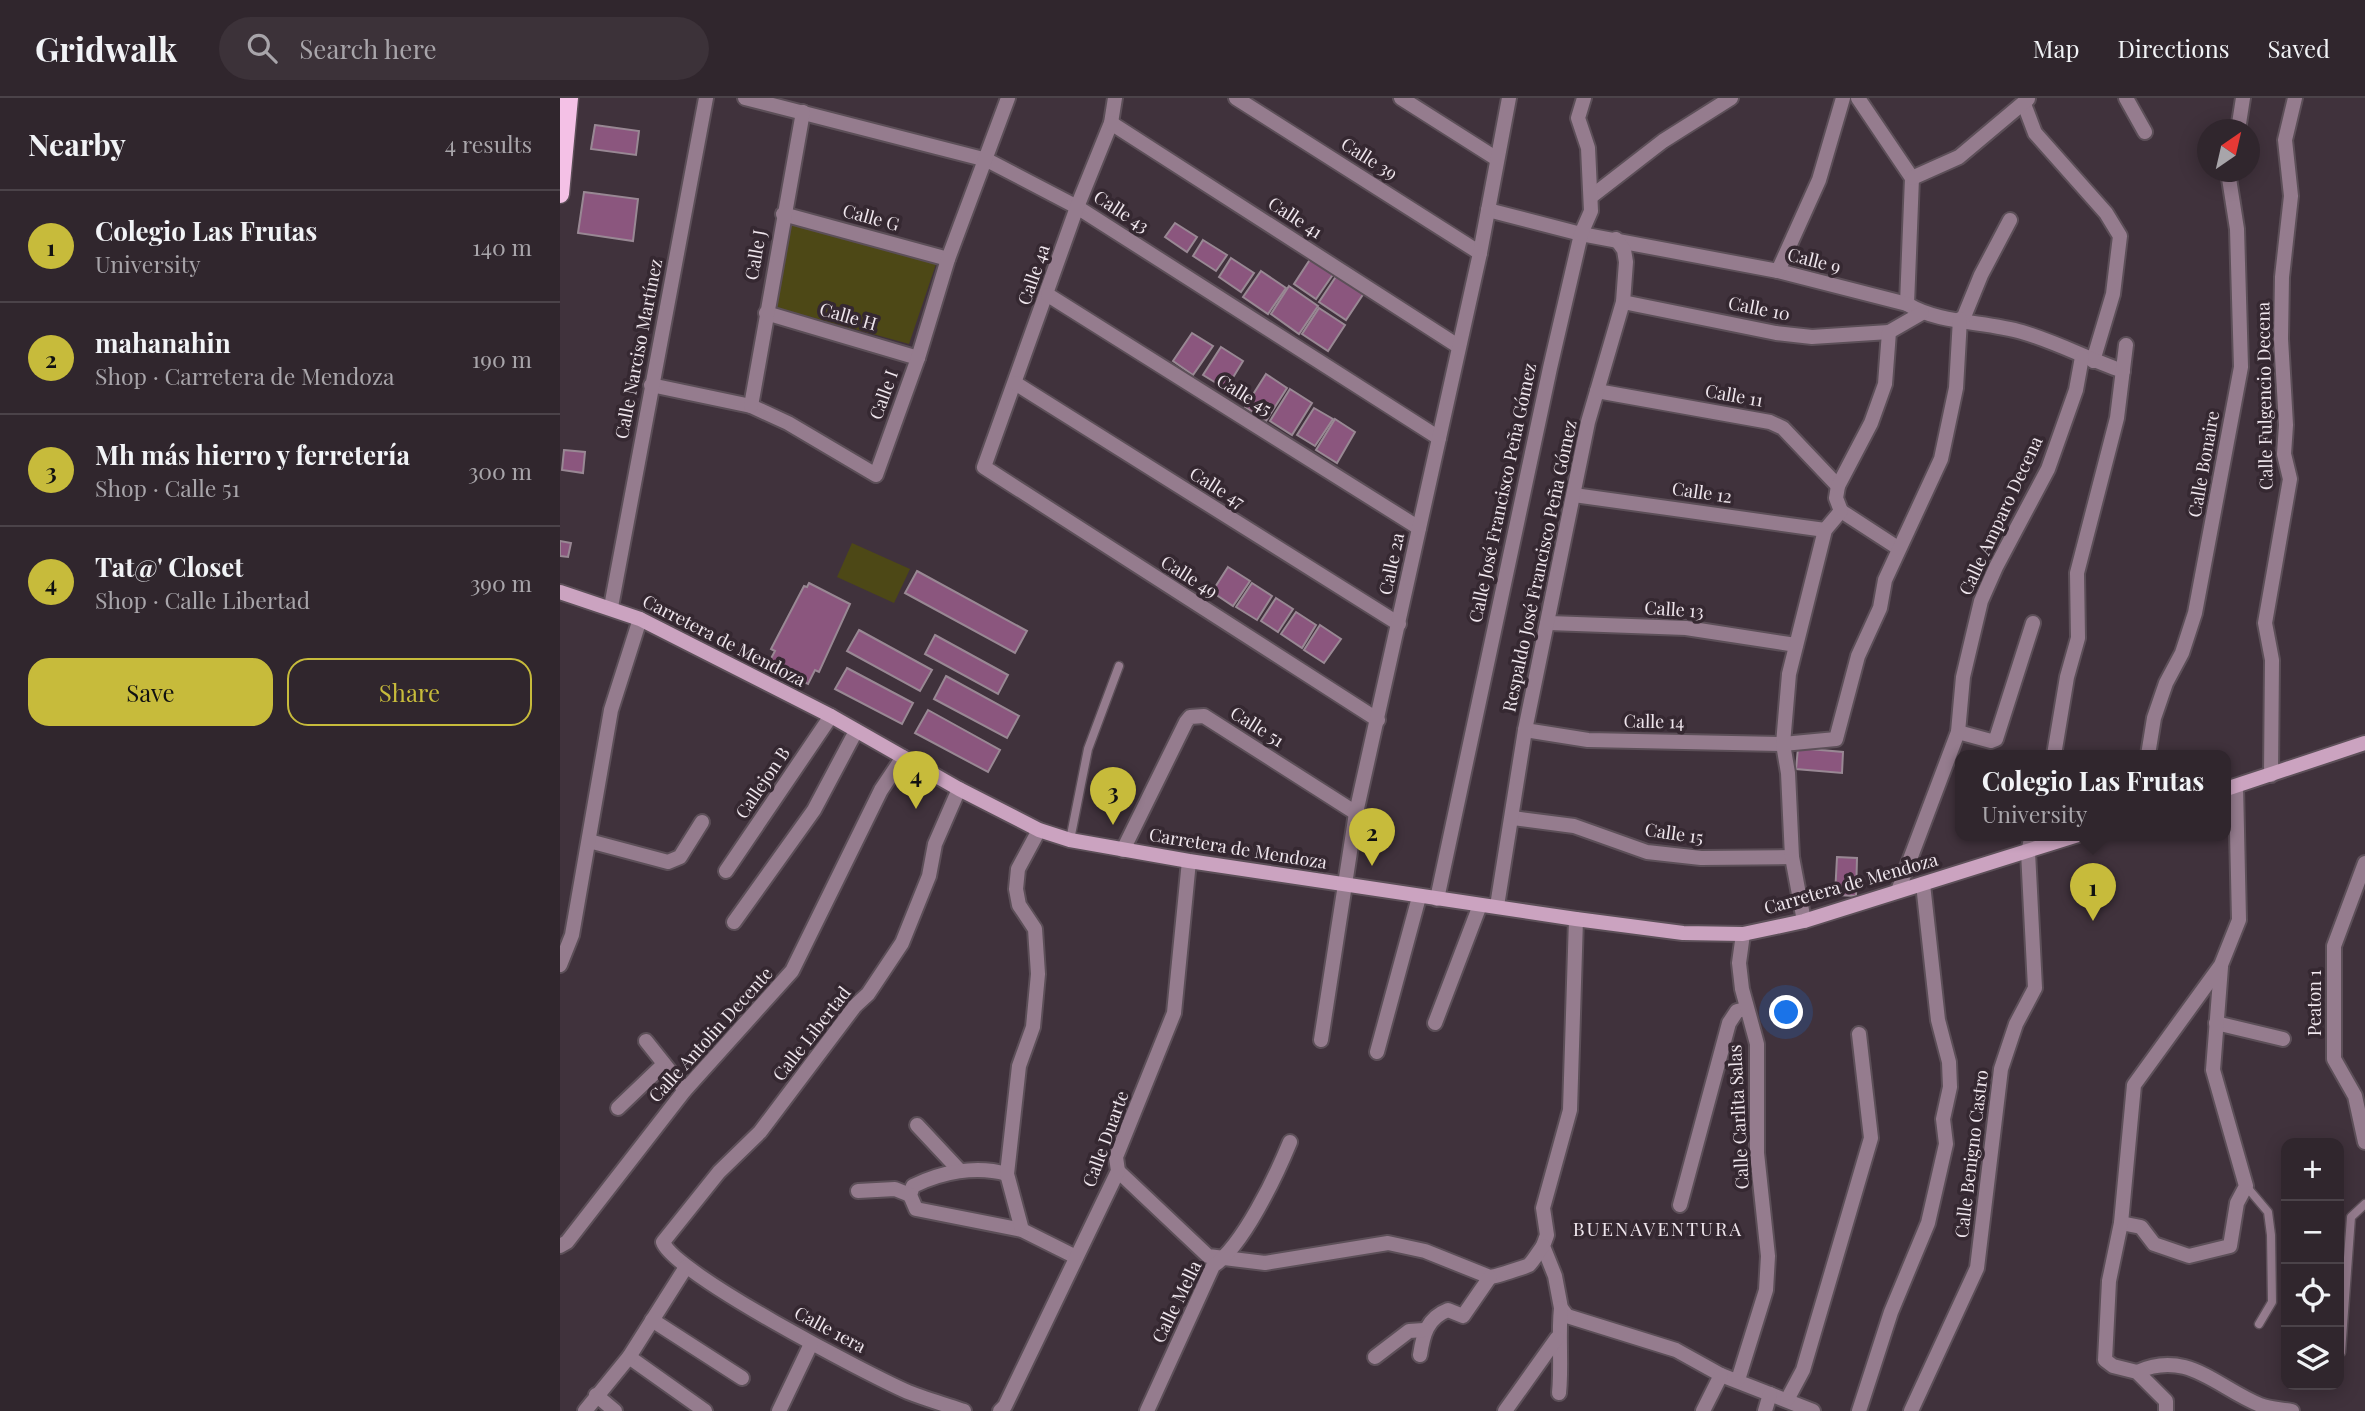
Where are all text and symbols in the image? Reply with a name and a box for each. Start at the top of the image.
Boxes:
search box [219,17,709,80]
text: Gridwalk [35,26,177,70]
icon: search [243,29,281,67]
text: Search here [299,31,437,66]
text: Map [2033,32,2079,64]
text: Directions [2117,32,2230,64]
text: Saved [2268,32,2330,64]
north arrow [2197,119,2260,182]
text: Nearby [28,124,126,164]
text: 4 results [445,128,532,159]
street label: Calle 39 [1337,131,1402,185]
street label: Calle 43 [1089,184,1154,238]
street label: Calle 41 [1264,191,1328,244]
street label: Calle G [840,198,903,236]
text: Colegio Las Frutas [95,213,317,248]
street label: Calle J [739,228,771,282]
text: 1 [47,231,55,262]
text: 140 m [472,231,532,262]
street label: Calle 4a [1012,241,1055,308]
street label: Calle 9 [1785,242,1843,278]
text: University [95,248,200,279]
street label: Calle Narciso Martínez [609,257,667,441]
street label: Calle 10 [1726,290,1792,326]
street label: Calle H [817,296,880,336]
street label: Calle Fulgencio Decena [2250,302,2278,490]
text: mahanahin [95,325,231,360]
text: 2 [45,343,57,374]
text: 190 m [472,343,532,374]
text: Shop · Carretera de Mendoza [95,360,394,391]
street label: Calle José Francisco Peña Gómez [1463,361,1541,625]
street label: Calle I [863,367,903,423]
street label: Calle 45 [1212,368,1277,420]
street label: Calle 11 [1703,378,1765,412]
street label: Calle Bonaire [2182,409,2224,519]
street label: Respaldo José Francisco Peña Gómez [1496,418,1582,714]
street label: Calle Amparo Decena [1953,432,2048,599]
text: Mh más hierro y ferretería [95,437,410,472]
text: 3 [45,455,57,486]
text: 300 m [468,455,532,486]
street label: Calle 47 [1185,461,1250,514]
text: Shop · Calle 51 [95,472,240,503]
street label: Calle 12 [1671,476,1734,508]
street label: Calle 2a [1373,531,1409,597]
text: Tat@' Closet [95,549,243,584]
street label: Calle 49 [1157,549,1222,603]
text: 4 [45,567,57,598]
text: 390 m [470,567,532,598]
text: Shop · Calle Libertad [95,584,310,615]
street label: Carretera de Mendoza [639,589,810,692]
street label: Calle 13 [1644,595,1705,623]
button: Save [28,658,273,726]
button: Share [287,658,532,726]
street label: Calle 51 [1226,700,1289,752]
street label: Calle 14 [1624,708,1685,734]
street label: Callejon B [729,742,795,823]
popup [1955,750,2231,841]
pin: 4 [893,751,939,809]
text: Colegio Las Frutas [1982,763,2204,798]
pin: 3 [1090,767,1136,825]
text: University [1982,798,2087,829]
pin: 2 [1349,808,1395,866]
street label: Calle 15 [1643,817,1705,849]
street label: Carretera de Mendoza [1147,822,1329,874]
street label: Carretera de Mendoza [1761,847,1941,919]
pin: 1 [2070,863,2116,921]
street label: Calle Antolin Decente [643,961,778,1107]
street label: Peaton 1 [2302,969,2326,1036]
street label: Calle Libertad [767,981,856,1086]
your location [1769,995,1803,1029]
street label: Calle Carlita Salas [1722,1044,1754,1190]
street label: Calle Benigno Castro [1949,1068,1993,1239]
street label: Calle Duarte [1077,1087,1134,1190]
map controls [2281,1138,2344,1390]
button: + [2281,1138,2344,1201]
button: − [2281,1201,2344,1264]
district label: BUENAVENTURA [1573,1215,1743,1241]
street label: Calle Mella [1146,1256,1206,1347]
button: locate [2281,1264,2344,1327]
street label: Calle 1era [790,1300,870,1358]
button: layers [2281,1327,2344,1390]

